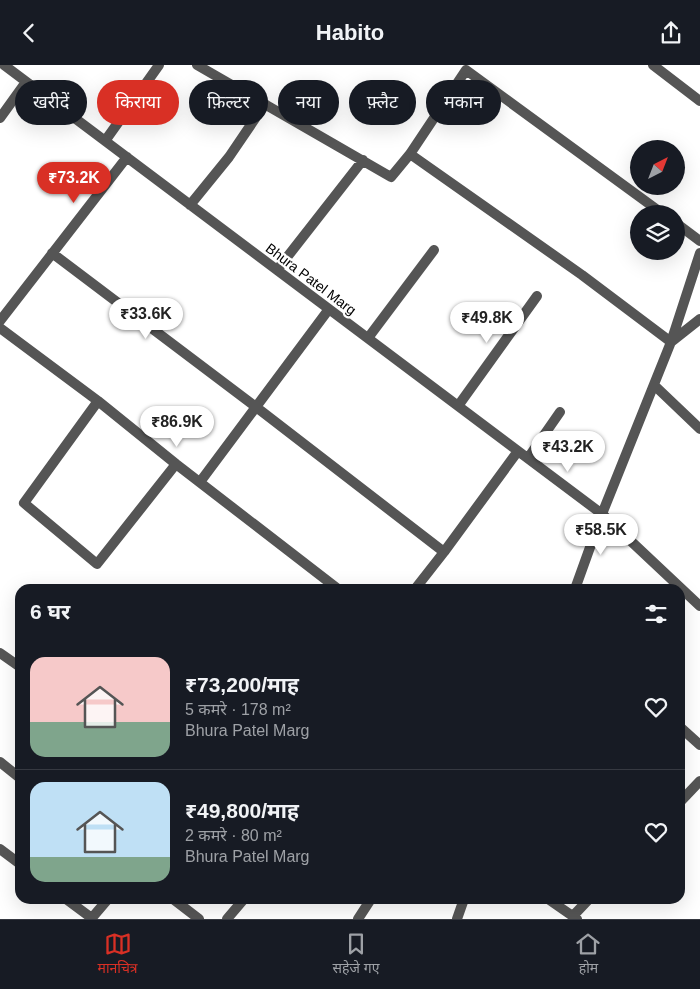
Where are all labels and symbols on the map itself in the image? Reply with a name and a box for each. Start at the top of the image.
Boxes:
north arrow [630,140,685,195]
pin: ₹73.2K [33,161,115,204]
street label: Bhura Patel Marg [263,240,359,318]
pin: ₹33.6K [105,297,187,340]
pin: ₹49.8K [446,301,528,344]
pin: ₹86.9K [136,405,218,448]
pin: ₹43.2K [527,431,609,473]
pin: ₹58.5K [560,513,642,556]

